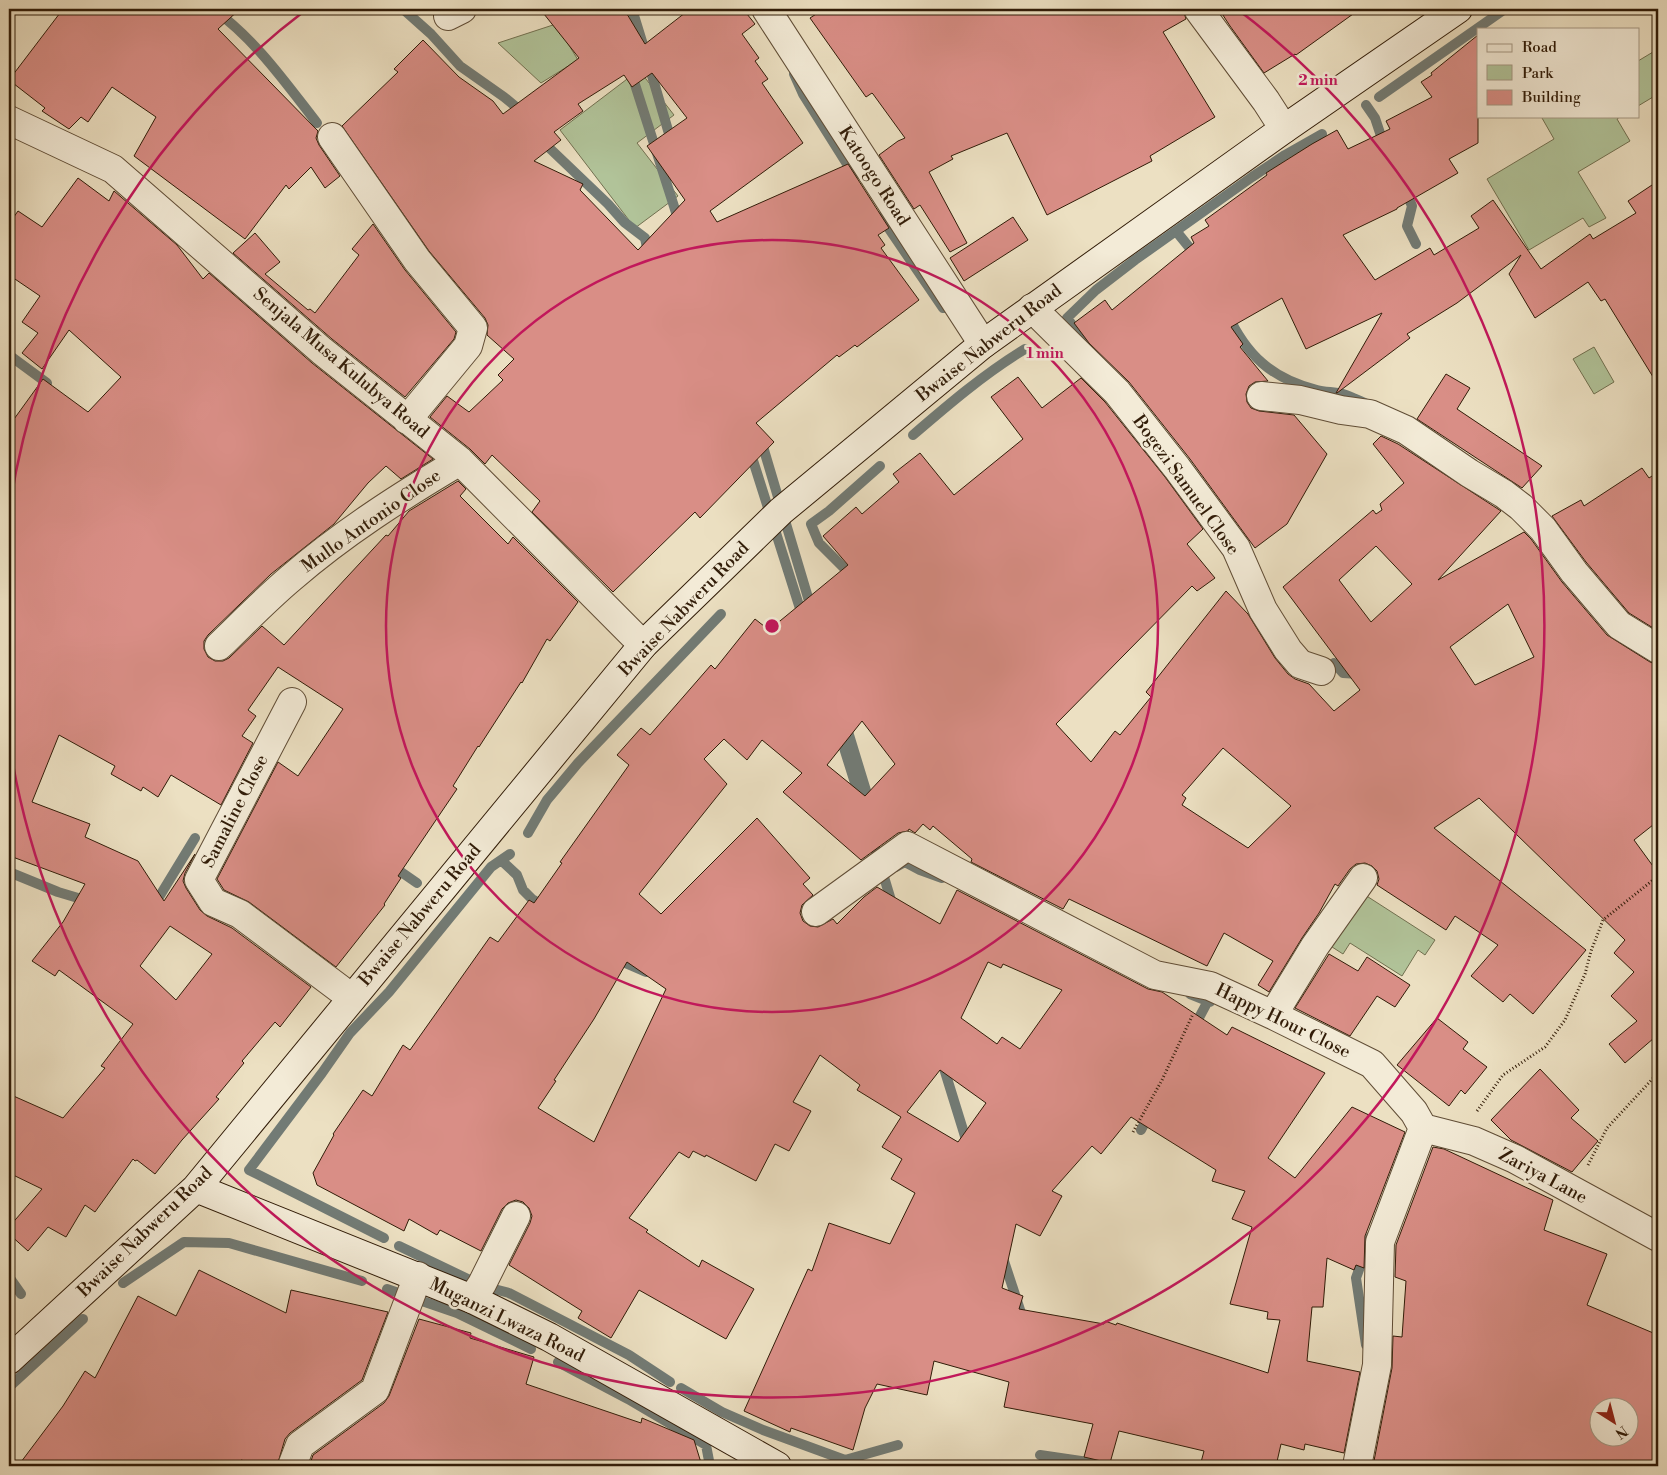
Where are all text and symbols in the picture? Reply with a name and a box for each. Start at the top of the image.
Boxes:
legend [1477,28,1640,118]
text: Road [1522,38,1557,57]
text: Park [1522,64,1554,83]
text: 2 min [1298,71,1338,90]
text: Building [1521,88,1581,107]
street label: Katoogo Road [833,122,915,231]
street label: Bwaise Nabweru Road [911,278,1067,408]
street label: Senjala Musa Kulubya Road [248,283,434,444]
text: 1 min [1026,344,1064,363]
street label: Bogezi Samuel Close [1127,410,1245,560]
street label: Mullo Antonio Close [297,464,445,578]
street label: Bwaise Nabweru Road [613,536,755,682]
centre of rings [763,617,781,635]
street label: Samaline Close [197,751,273,871]
street label: Bwaise Nabweru Road [353,839,487,992]
street label: Happy Hour Close [1212,978,1354,1064]
street label: Zariya Lane [1495,1143,1591,1209]
street label: Bwaise Nabweru Road [72,1161,218,1303]
street label: Muganzi Lwaza Road [426,1272,589,1368]
north arrow [1590,1398,1640,1448]
text: N [1611,1421,1631,1442]

